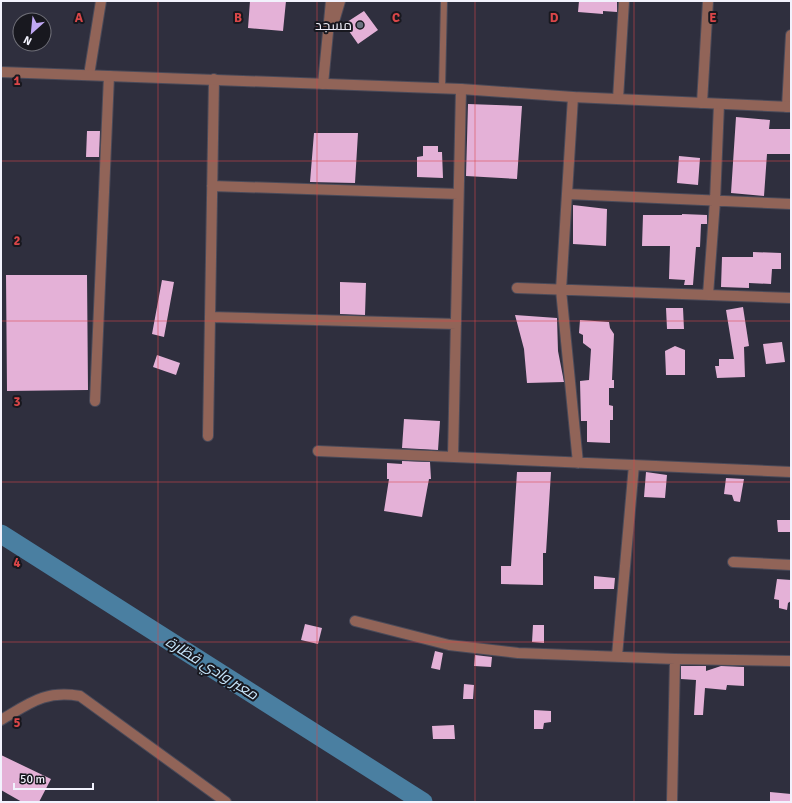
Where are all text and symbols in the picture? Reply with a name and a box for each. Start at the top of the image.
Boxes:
text: A [75,10,84,26]
text: B [234,10,242,26]
text: C [392,10,400,26]
text: D [550,10,559,26]
text: E [709,10,717,26]
north arrow [12,12,52,52]
place label: مسجد [315,17,352,34]
marker: مسجد [355,20,365,30]
text: N [21,33,34,48]
text: 1 [13,73,21,89]
text: 2 [13,233,21,249]
text: 3 [13,394,21,410]
text: 4 [13,555,21,571]
water label: معبر وادي قطّارة [161,633,262,706]
text: 5 [13,715,21,731]
scale bar [14,765,93,791]
text: 50 m [20,772,45,787]

